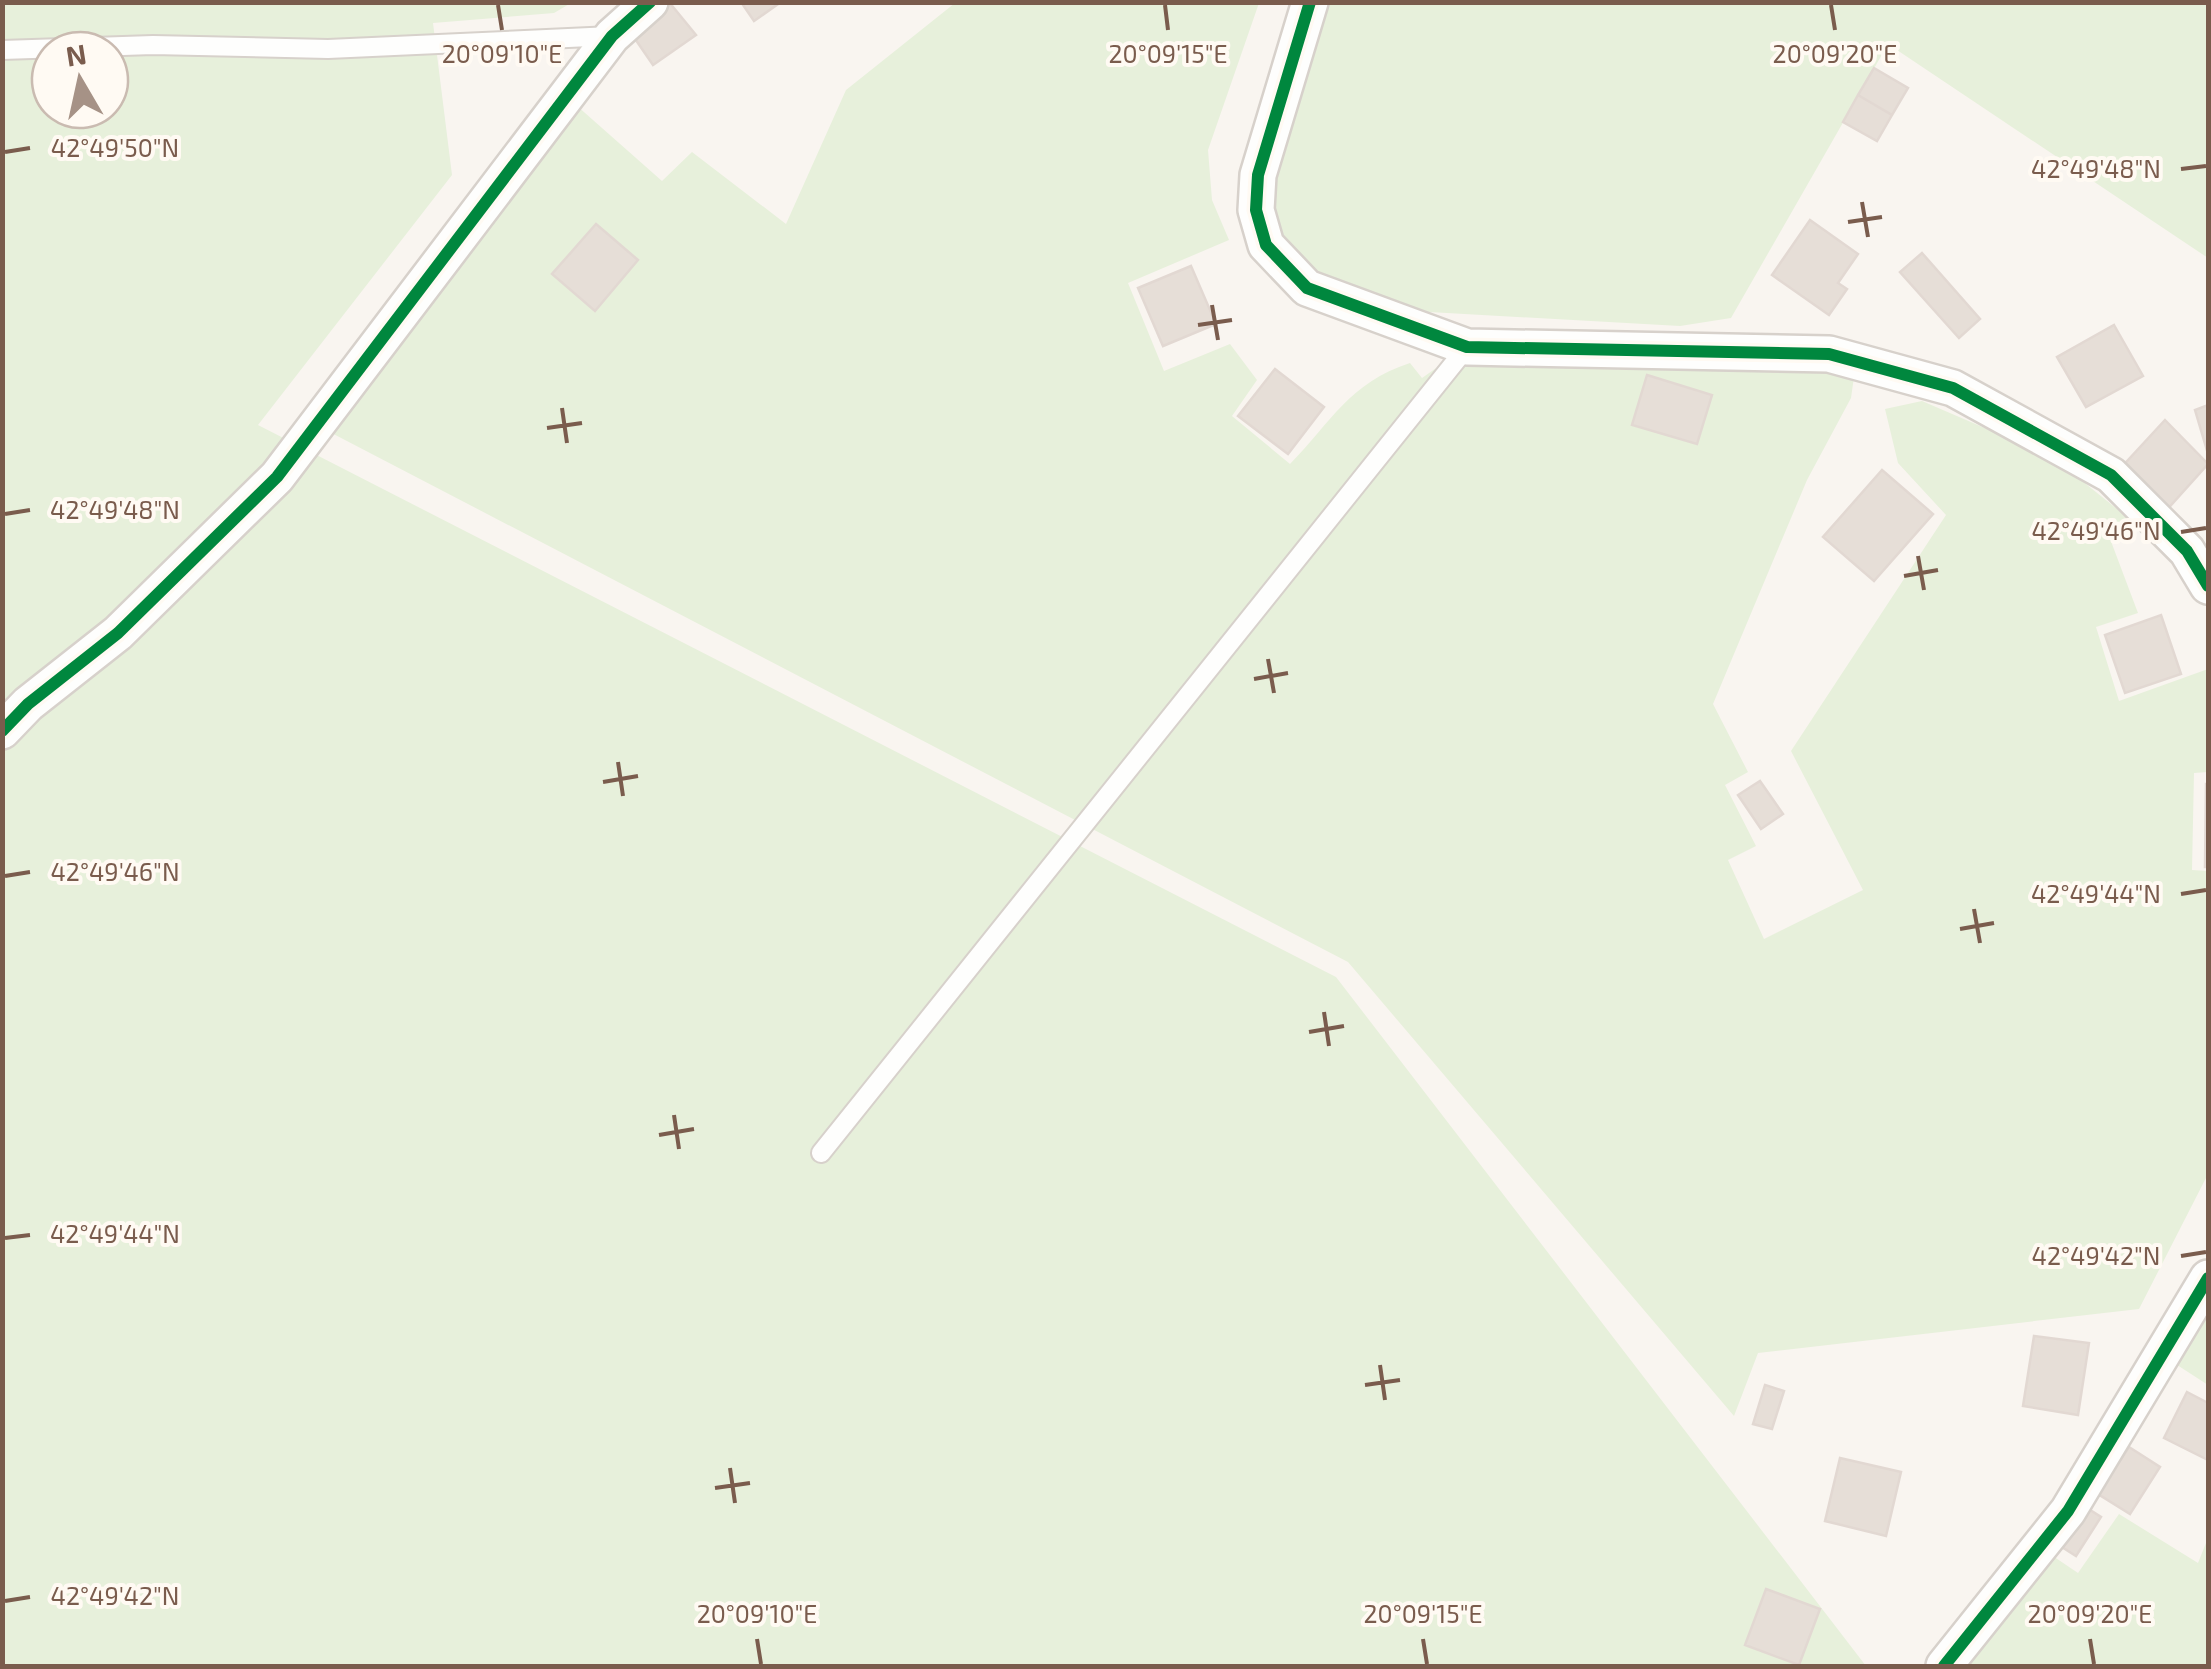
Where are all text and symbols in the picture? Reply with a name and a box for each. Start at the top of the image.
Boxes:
north arrow [30,30,130,130]
text: N [63,36,89,73]
text: 20°09'10"E [442,38,562,68]
text: 20°09'15"E [1109,38,1227,68]
text: 20°09'20"E [1773,38,1897,68]
text: 42°49'50"N [51,132,179,162]
text: 42°49'48"N [2031,153,2161,183]
text: 42°49'48"N [50,494,180,524]
text: 42°49'46"N [2031,515,2161,545]
text: 42°49'46"N [50,856,180,886]
text: 42°49'44"N [2031,878,2161,908]
text: 42°49'44"N [50,1218,180,1248]
text: 42°49'42"N [2032,1240,2160,1270]
text: 42°49'42"N [51,1580,179,1610]
text: 20°09'10"E [697,1598,817,1628]
text: 20°09'15"E [1364,1598,1482,1628]
text: 20°09'20"E [2028,1598,2152,1628]

